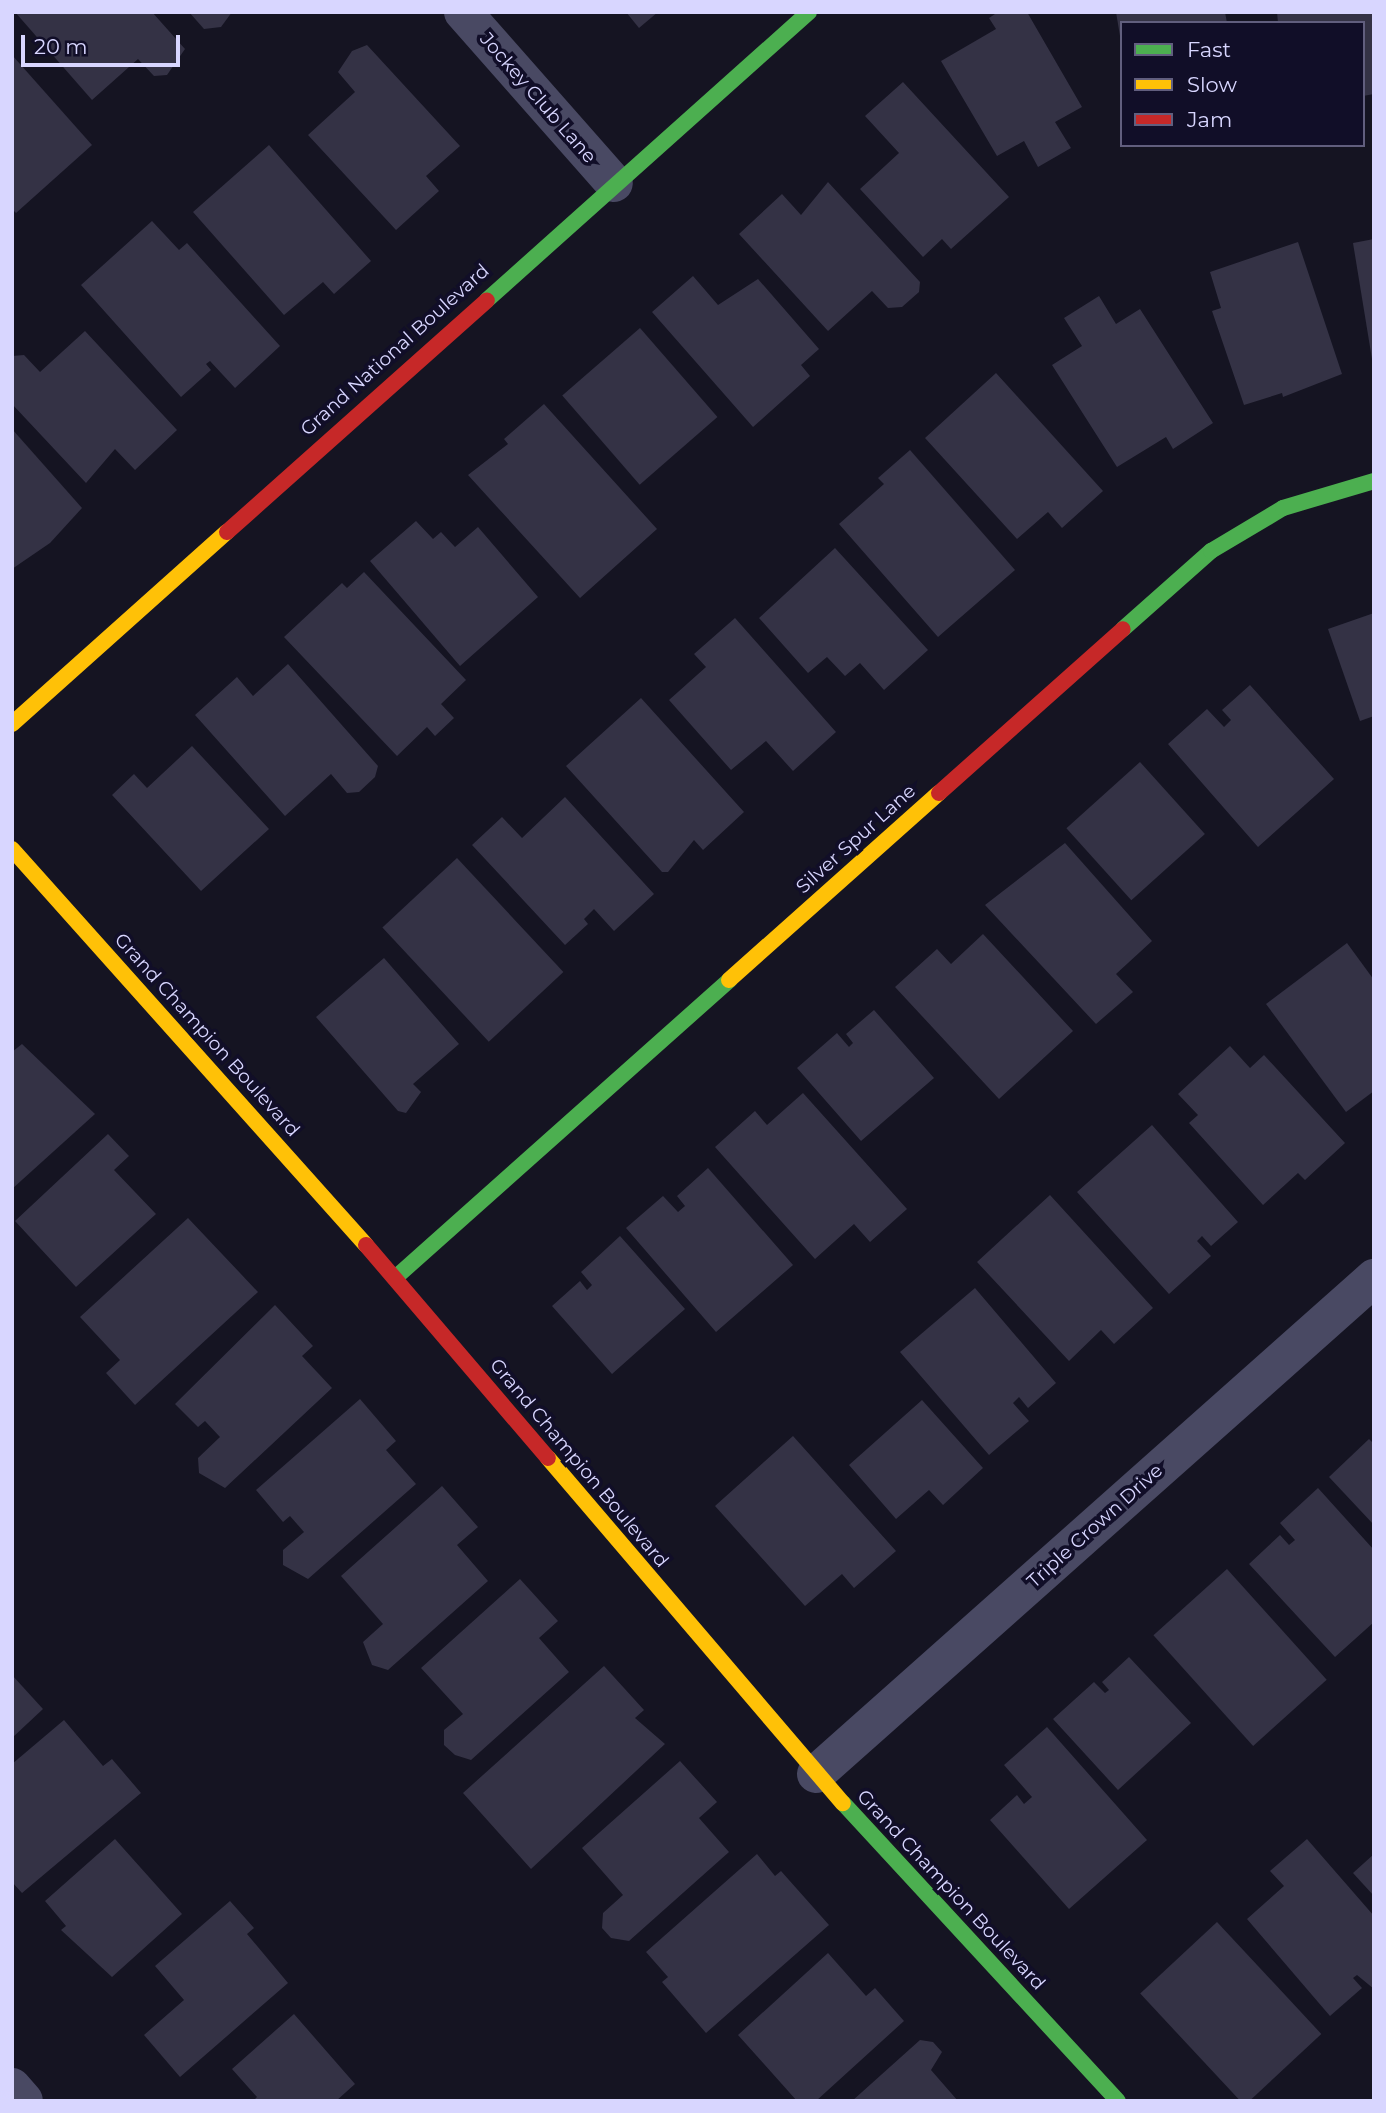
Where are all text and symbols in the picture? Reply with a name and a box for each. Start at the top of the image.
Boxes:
scale bar [24,21,184,65]
legend [1120,21,1365,147]
street label: Jockey Club Lane [475,28,601,168]
text: 20 m [34,34,88,59]
text: Fast [1187,37,1231,62]
text: Slow [1187,72,1237,97]
text: Jam [1187,107,1232,132]
street label: Grand National Boulevard [296,259,494,441]
street label: Silver Spur Lane [792,779,920,899]
street label: Grand Champion Boulevard [110,929,304,1141]
street label: Grand Champion Boulevard [485,1354,673,1572]
street label: Triple Crown Drive [1023,1459,1167,1593]
street label: Grand Champion Boulevard [852,1785,1050,1995]

